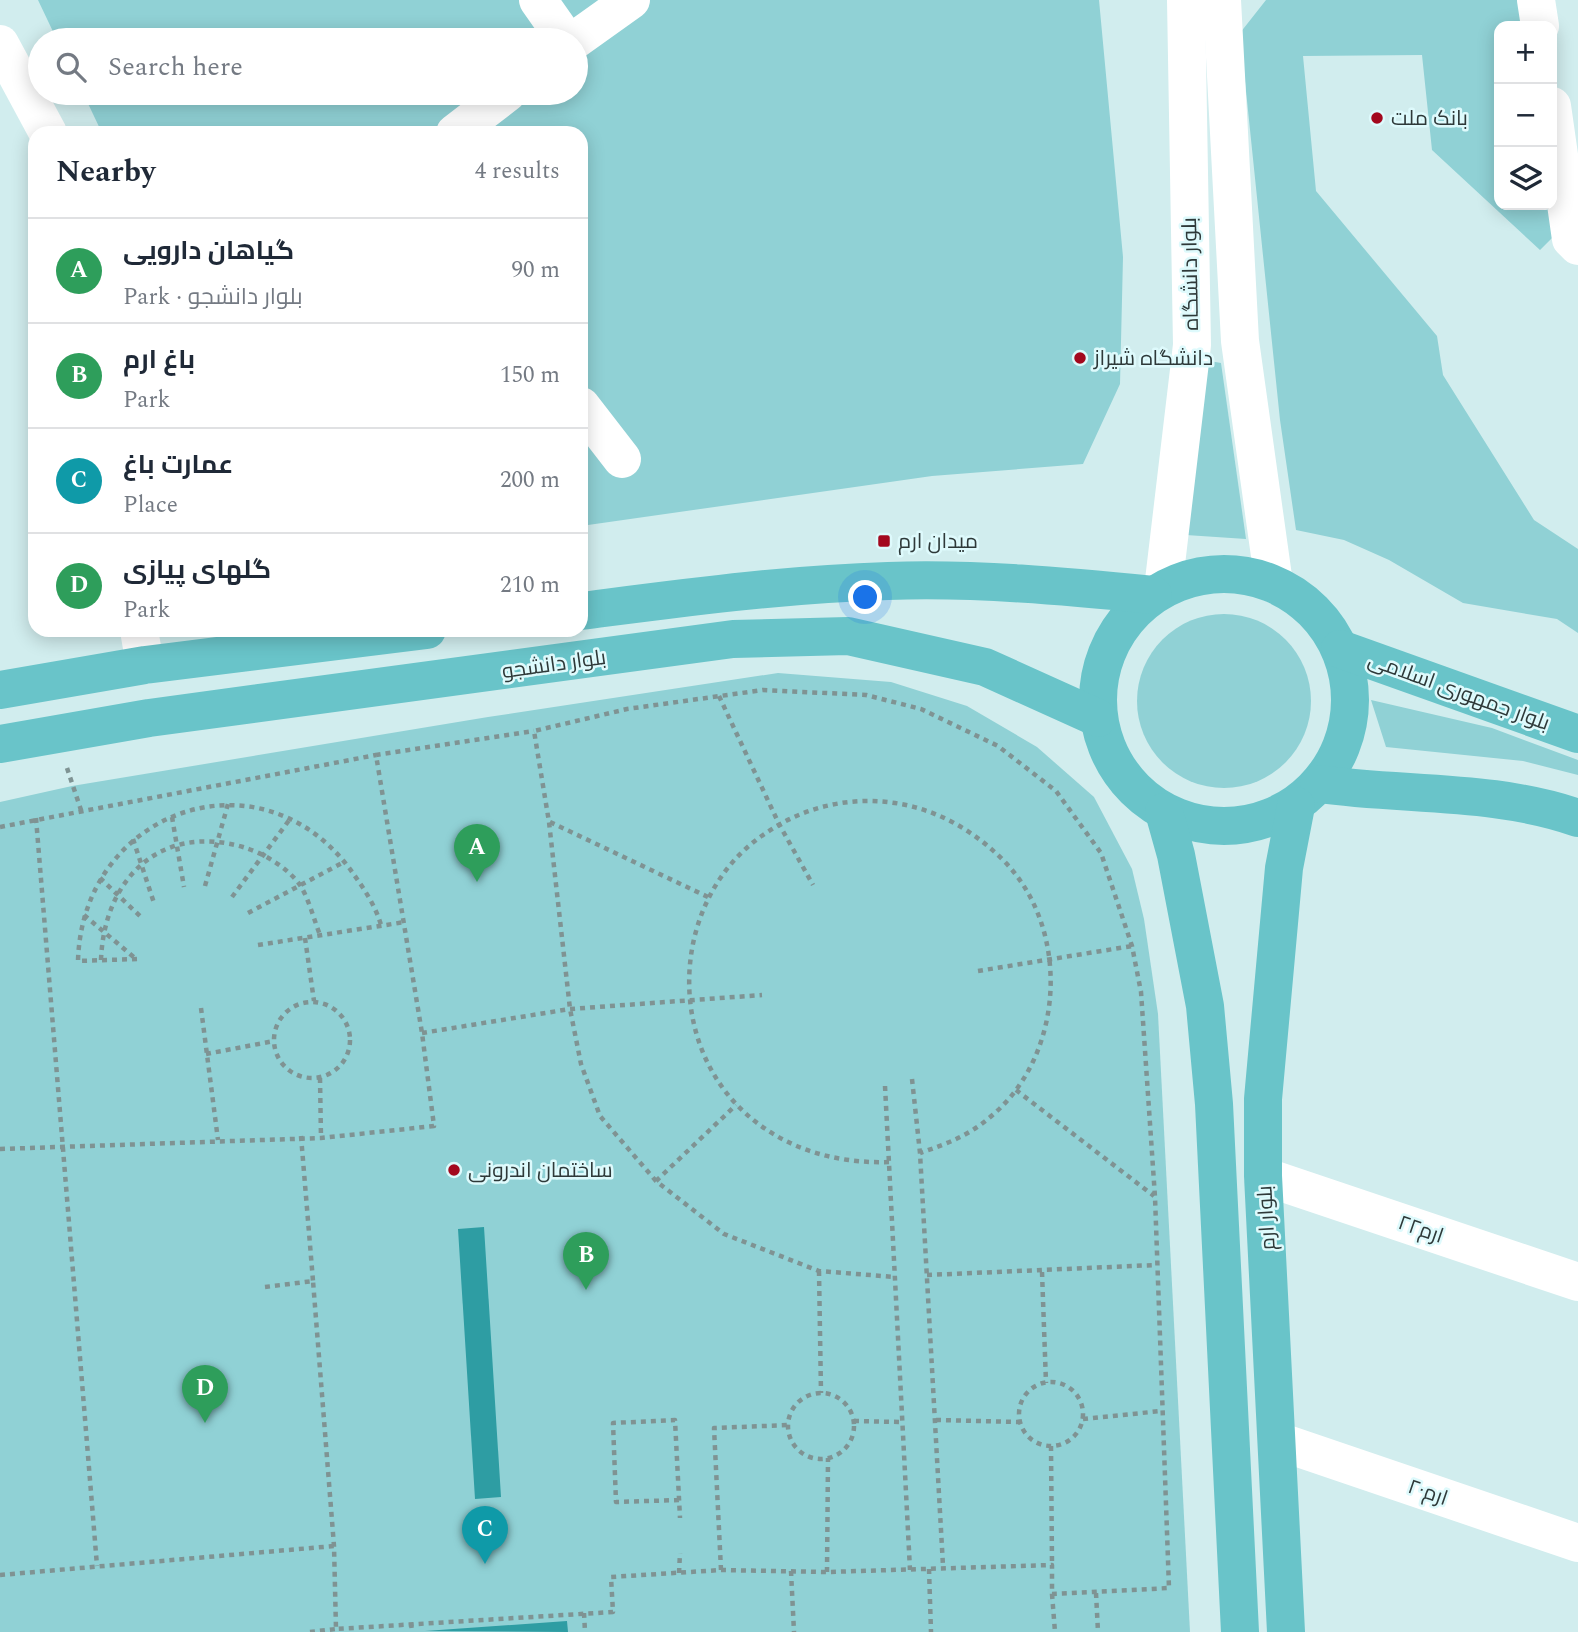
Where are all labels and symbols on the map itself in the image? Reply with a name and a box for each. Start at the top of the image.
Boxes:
place label: بانک ملت [1391,103,1468,135]
marker: بانک ملت [1369,110,1385,126]
street label: بلوار دانشگاه [1174,217,1208,331]
place label: دانشگاه شیراز [1093,343,1213,375]
marker: دانشگاه شیراز [1072,350,1088,366]
place label: میدان ارم [898,526,978,558]
marker: میدان ارم [876,533,892,549]
your location [848,580,882,614]
street label: بلوار دانشجو [500,642,608,688]
street label: بلوار جمهوری اسلامی [1363,644,1554,740]
pin: A [454,824,500,882]
place label: ساختمان اندرونی [468,1155,613,1187]
marker: ساختمان اندرونی [446,1162,462,1178]
street label: بلوار ارم [1249,1185,1285,1251]
street label: ارم۲۲ [1393,1207,1448,1253]
pin: B [563,1232,609,1290]
pin: D [182,1365,228,1423]
street label: ارم۲۰ [1403,1471,1452,1515]
pin: C [462,1506,508,1564]

